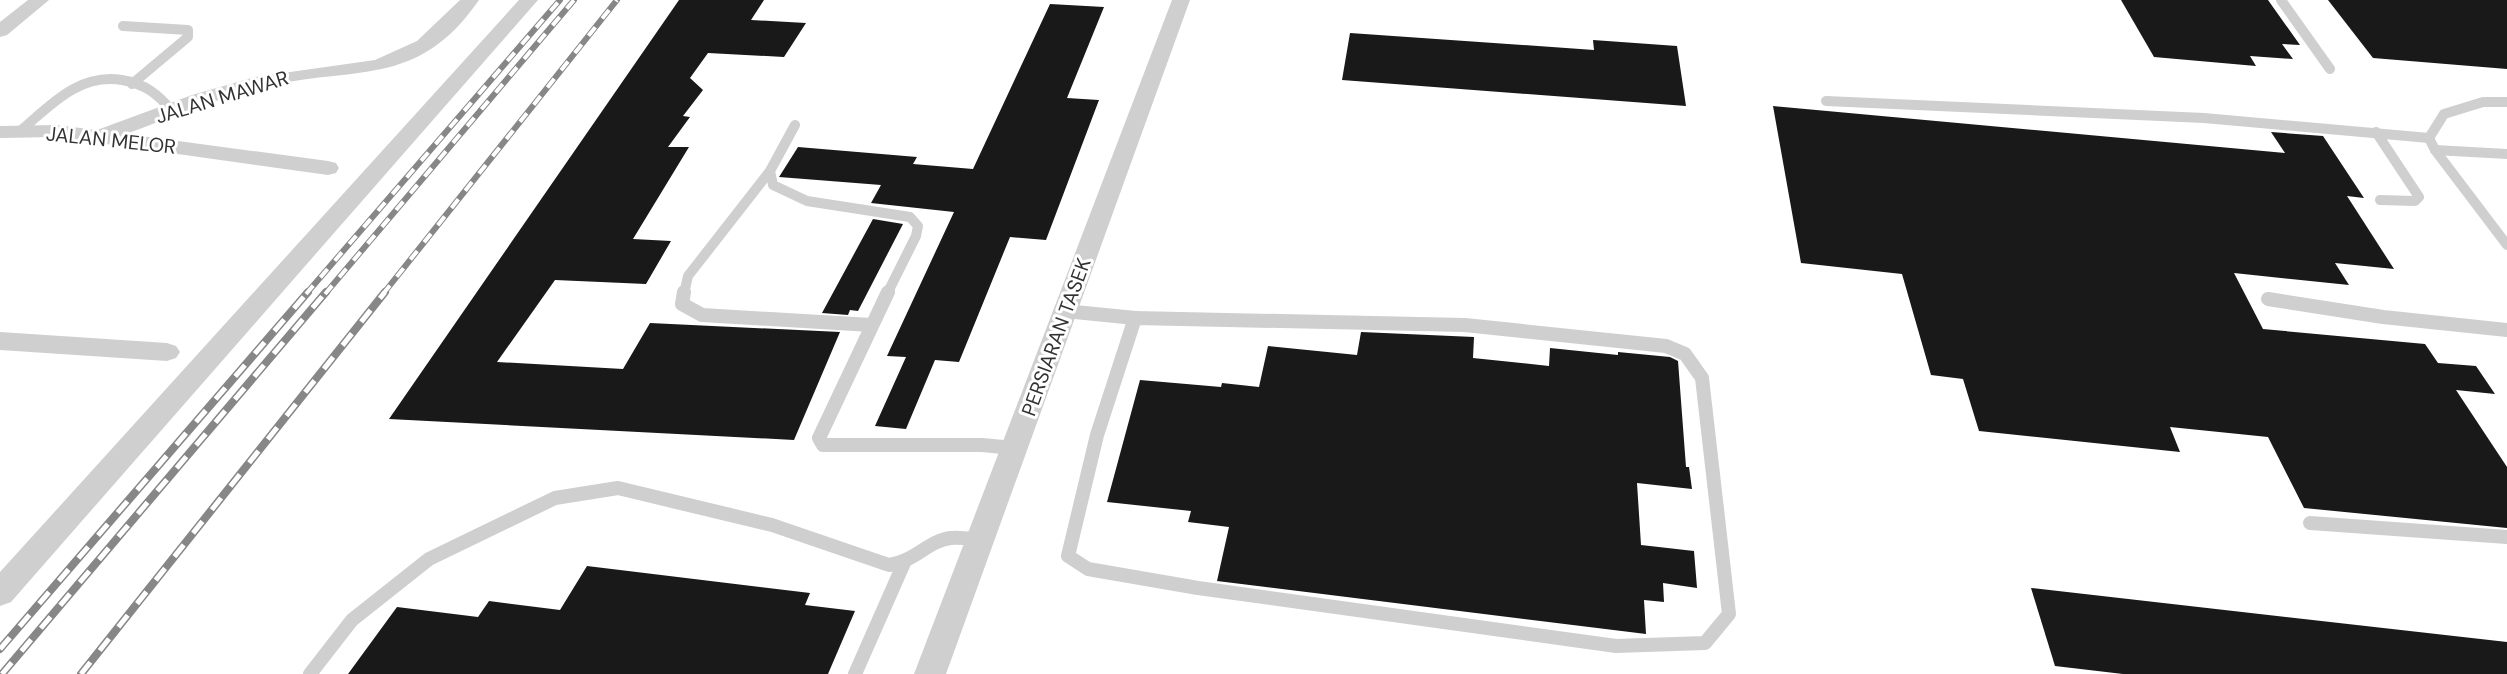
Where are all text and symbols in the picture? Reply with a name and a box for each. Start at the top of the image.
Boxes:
street label: JALAN MAWAR [152,64,292,130]
street label: JALAN MELOR [45,120,177,160]
street label: PERSIARAN TASEK [1015,254,1097,420]

